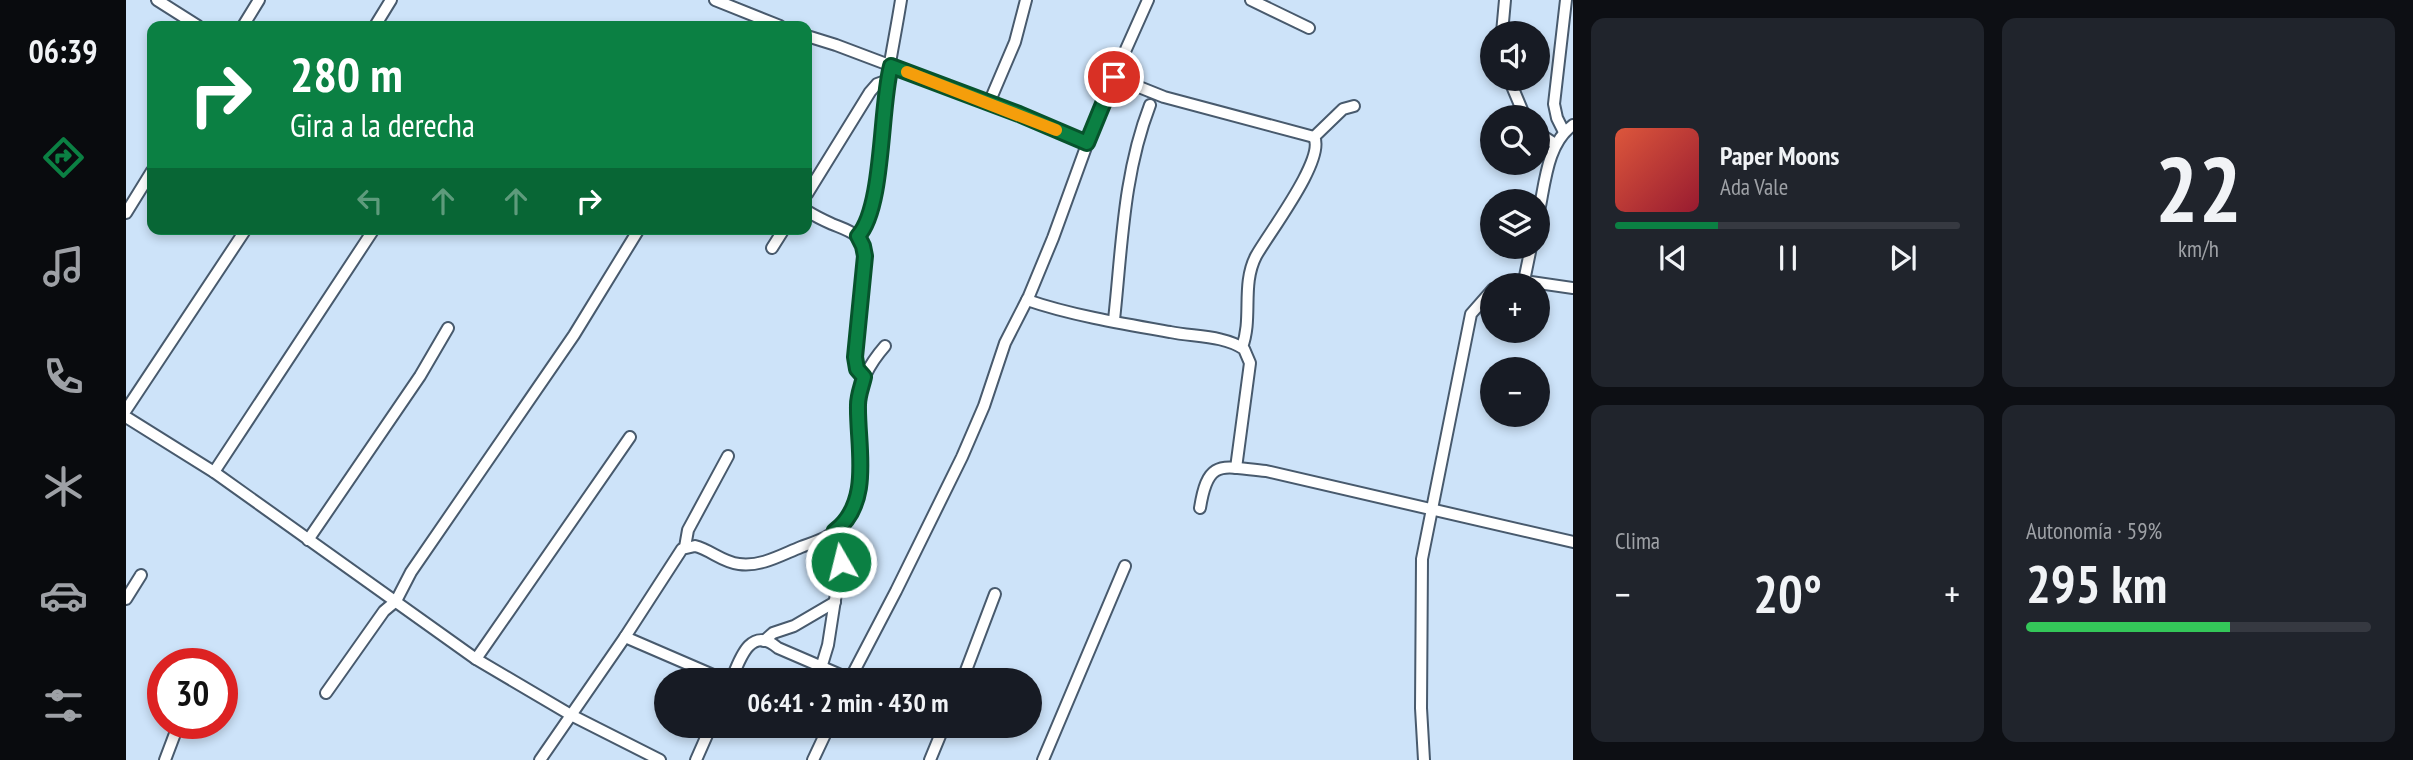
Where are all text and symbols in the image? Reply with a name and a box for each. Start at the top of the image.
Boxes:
map controls [1480,21,1550,427]
button: sound [1480,21,1550,91]
text: 06:39 [28,30,98,72]
text: 280 m [290,42,403,106]
pin [1084,47,1144,107]
icon: right [175,49,266,140]
icon: arrive [1095,58,1133,96]
text: Gira a la derecha [290,104,475,146]
button: search [1480,105,1550,175]
text: 22 [2155,129,2242,247]
icon: directions [39,133,88,182]
text: Paper Moons [1720,139,1839,172]
text: Ada Vale [1720,172,1788,201]
icon: left [351,182,389,220]
icon: ahead [424,182,462,220]
icon: ahead [497,182,535,220]
icon: right [570,182,608,220]
button: layers [1480,189,1550,259]
text: km/h [2178,234,2219,263]
icon: previous [1654,239,1692,277]
icon: pause [1769,239,1807,277]
icon: next [1884,239,1922,277]
icon: music [39,242,88,291]
button: + [1480,273,1550,343]
icon: phone [39,352,88,401]
button: − [1480,357,1550,427]
icon: climate [39,462,88,511]
text: Autonomía · 59% [2026,516,2162,545]
position arrow [804,525,878,599]
text: Clima [1615,526,1660,555]
text: 295 km [2026,550,2167,617]
text: 20° [1753,560,1822,627]
text: − [1615,569,1631,618]
text: + [1944,569,1960,618]
icon: car [39,571,88,620]
speed limit sign: 30 [147,648,238,739]
icon: filters [39,681,88,730]
text: 06:41 · 2 min · 430 m [748,686,948,719]

